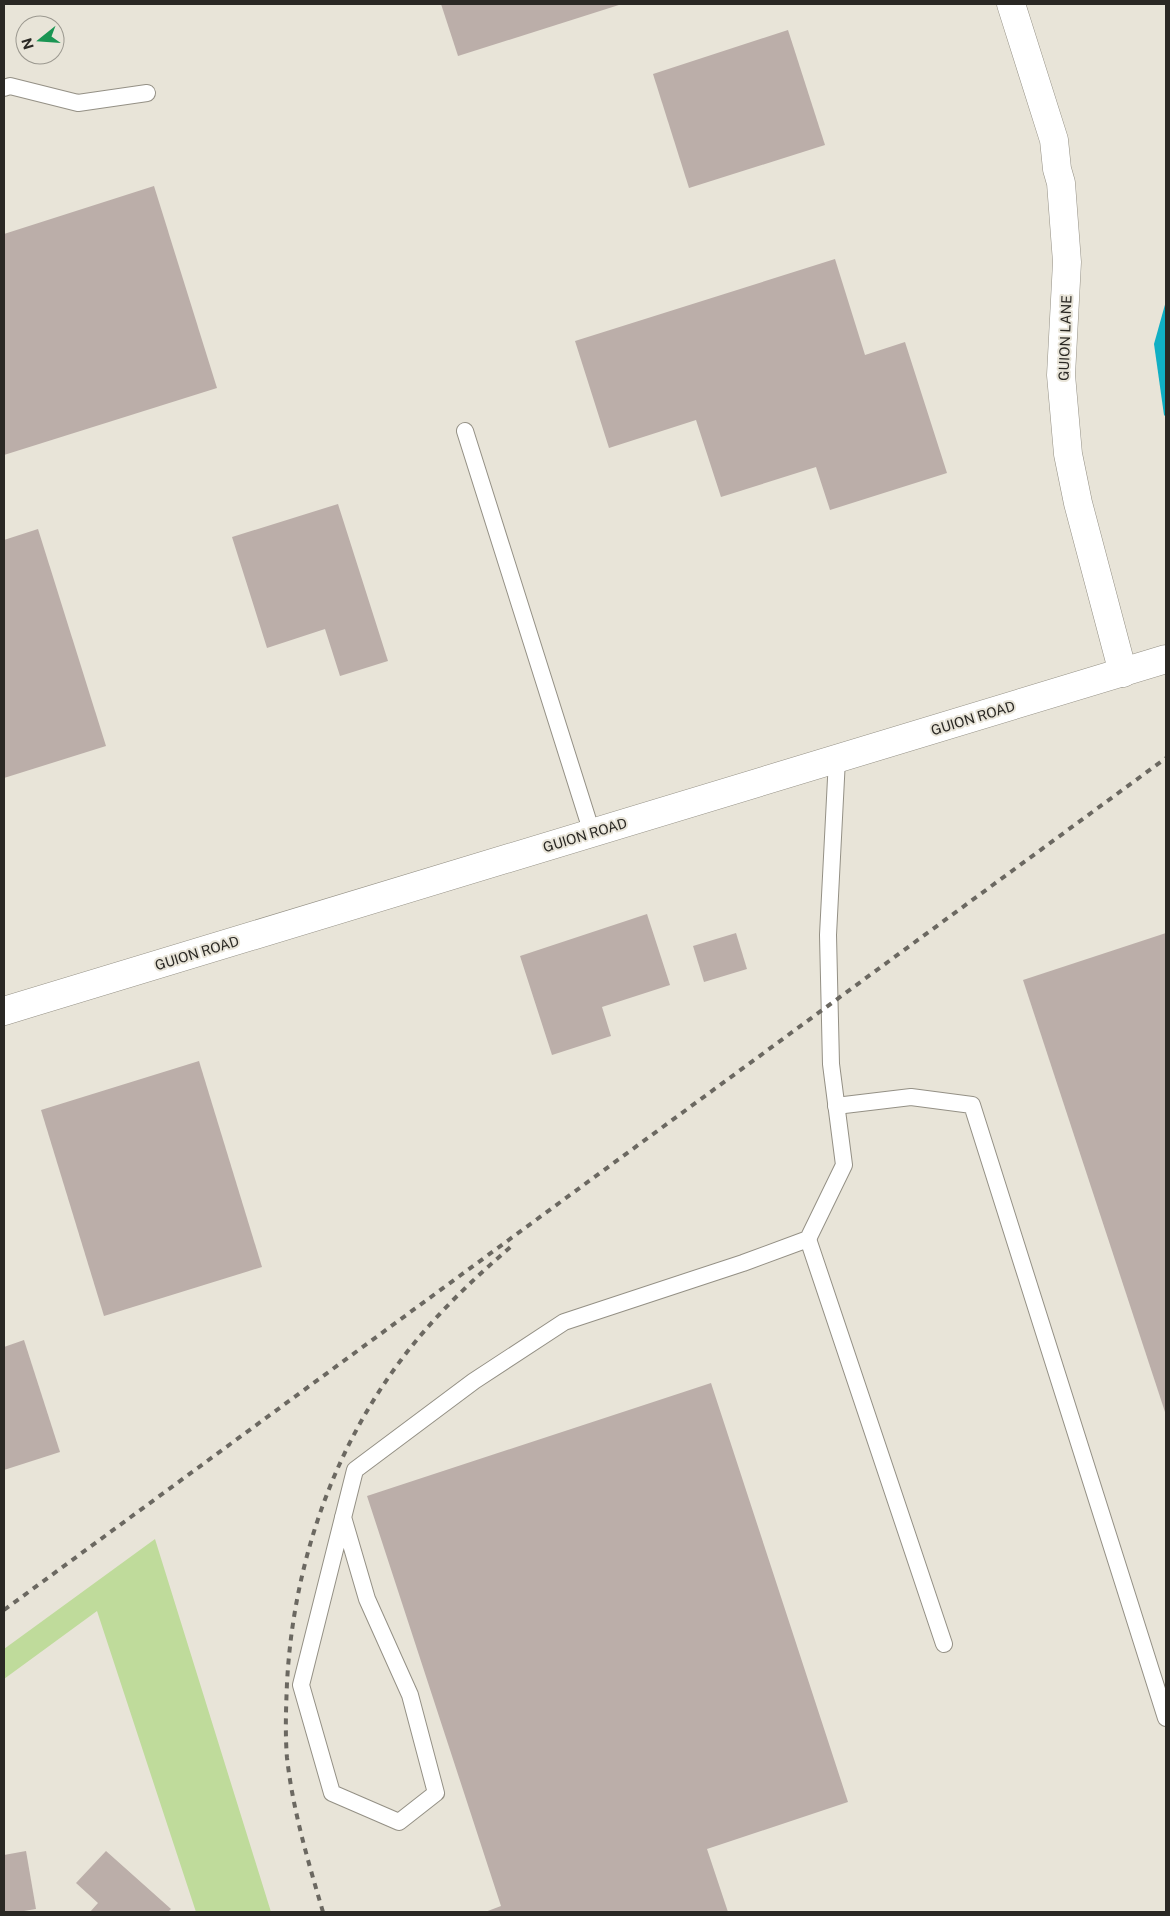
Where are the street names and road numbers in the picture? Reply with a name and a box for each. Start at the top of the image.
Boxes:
street label: GUION LANE [1056,295,1074,381]
street label: GUION ROAD [929,698,1017,738]
street label: GUION ROAD [541,815,629,855]
street label: GUION ROAD [153,933,241,973]

